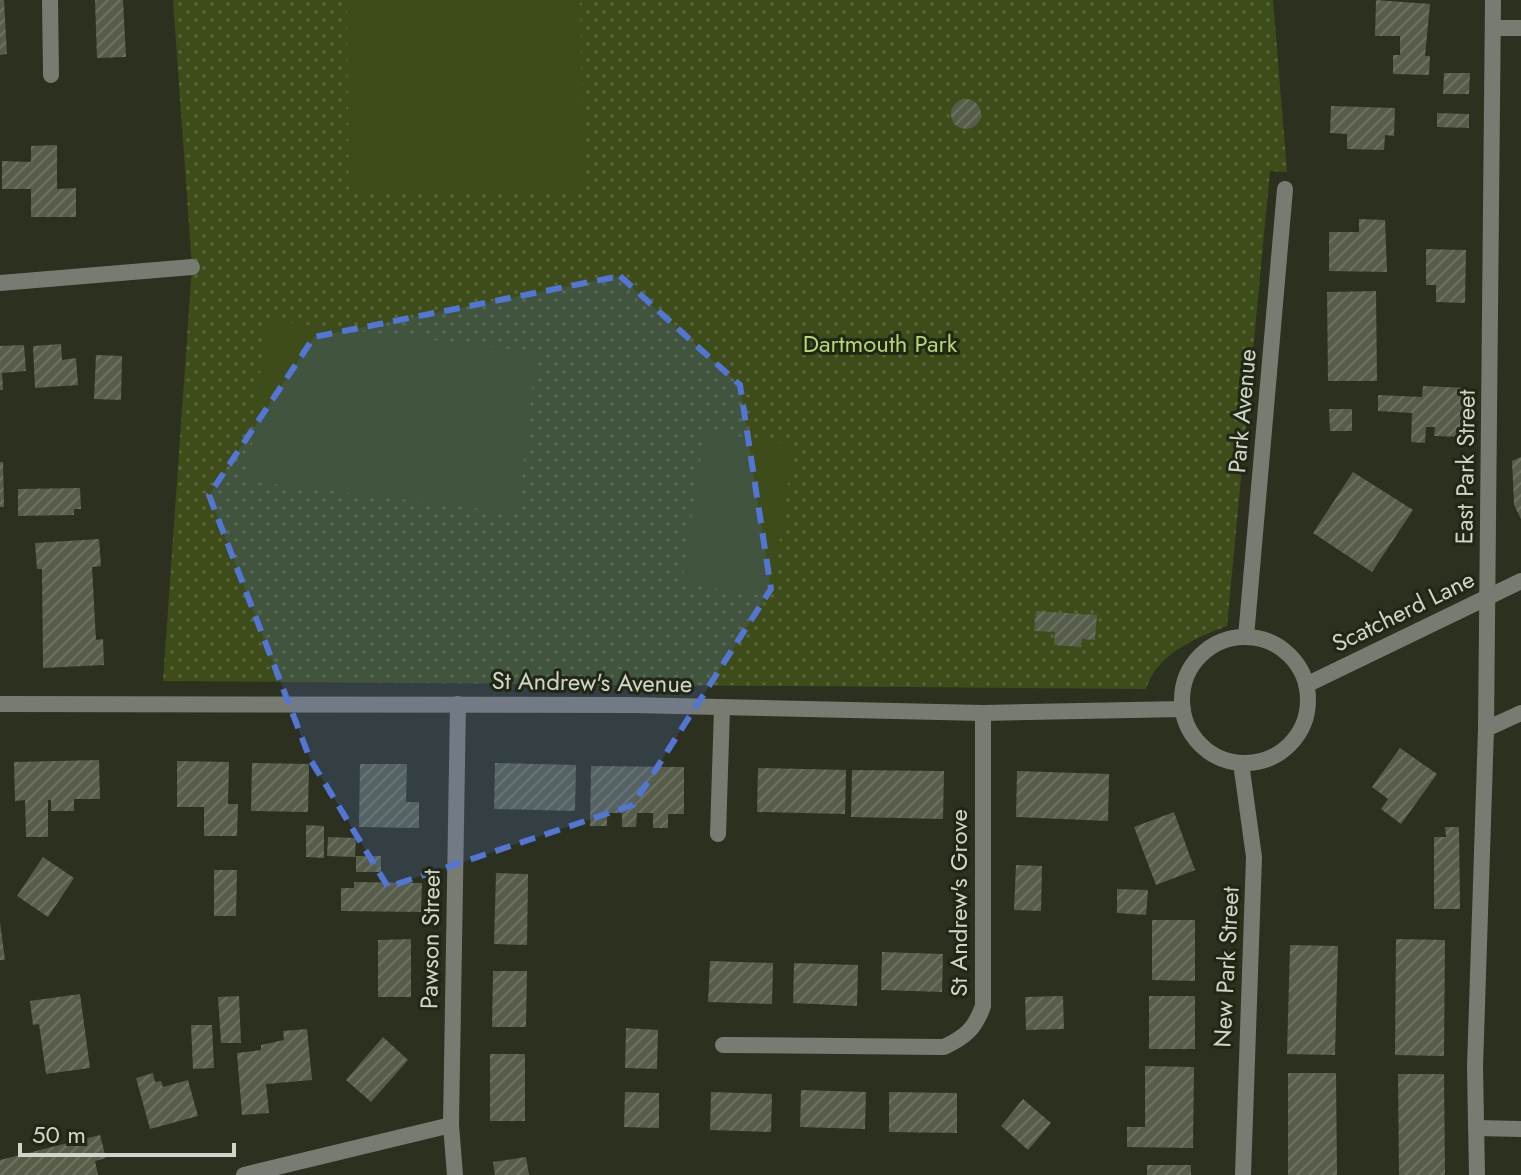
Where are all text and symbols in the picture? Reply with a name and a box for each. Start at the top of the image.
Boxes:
park label: Dartmouth Park [803,326,958,361]
street label: Park Avenue [1219,347,1265,475]
street label: East Park Street [1446,389,1484,545]
street label: Scatcherd Lane [1326,561,1480,661]
street label: St Andrew's Avenue [491,663,693,701]
street label: St Andrew's Grove [941,809,976,997]
street label: Pawson Street [411,868,449,1009]
street label: New Park Street [1204,885,1248,1048]
scale bar [20,1107,234,1157]
text: 50 m [32,1117,86,1152]

